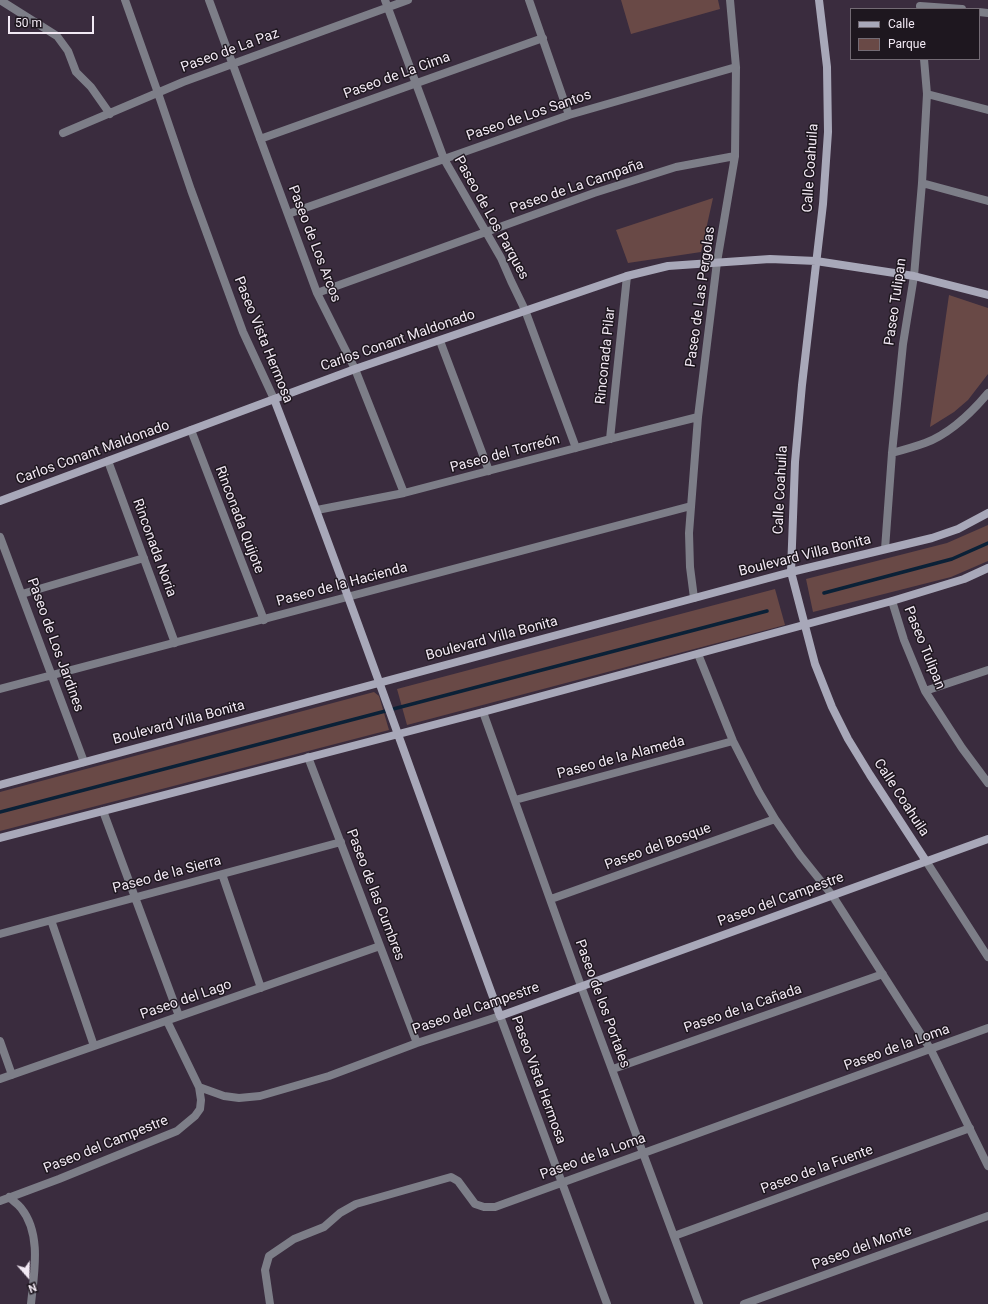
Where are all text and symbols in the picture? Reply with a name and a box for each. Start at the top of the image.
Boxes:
scale bar [10,8,96,34]
legend [850,8,980,60]
text: 50 m [15,16,42,30]
text: Calle [888,17,915,31]
street label: Paseo de La Paz [179,25,281,77]
text: Parque [888,37,926,51]
street label: Paseo de La Cima [341,49,453,103]
street label: Paseo de Los Santos [464,87,594,145]
street label: Calle Coahuila [800,123,822,213]
street label: Paseo de Los Parques [450,153,532,283]
street label: Paseo de La Campaña [508,156,646,218]
street label: Paseo de Los Arcos [284,183,344,305]
street label: Paseo de Las Pergolas [683,226,719,368]
street label: Paseo Tulipan [882,257,910,347]
street label: Paseo Vista Hermosa [230,274,296,406]
street label: Carlos Conant Maldonado [319,307,477,375]
street label: Rinconada Pilar [593,307,619,405]
street label: Carlos Conant Maldonado [14,417,172,489]
street label: Paseo del Torreón [448,431,562,477]
street label: Calle Coahuila [770,445,792,535]
street label: Rinconada Quijote [211,464,267,576]
street label: Rinconada Noria [128,497,180,599]
street label: Boulevard Villa Bonita [737,531,873,581]
street label: Paseo de la Hacienda [275,559,409,611]
street label: Paseo de Los Jardines [23,576,87,714]
street label: Paseo Tulipan [900,604,948,692]
street label: Boulevard Villa Bonita [424,613,560,665]
street label: Boulevard Villa Bonita [111,697,247,749]
street label: Paseo de la Alameda [555,733,687,783]
street label: Calle Coahuila [870,756,932,840]
street label: Paseo del Bosque [603,820,713,874]
street label: Paseo de las Cumbres [342,827,408,963]
street label: Paseo de la Sierra [111,852,223,898]
street label: Paseo del Campestre [716,869,846,931]
street label: Paseo de los Portales [571,938,633,1070]
street label: Paseo del Lago [138,976,234,1024]
street label: Paseo del Campestre [410,979,542,1039]
street label: Paseo de la Cañada [682,981,804,1037]
street label: Paseo Vista Hermosa [507,1014,569,1146]
street label: Paseo de la Loma [842,1021,952,1075]
street label: Paseo del Campestre [41,1112,171,1178]
street label: Paseo de la Loma [538,1130,648,1184]
street label: Paseo de la Fuente [759,1142,875,1198]
street label: Paseo del Monte [810,1222,914,1274]
north arrow [8,1256,48,1296]
text: N [26,1280,38,1295]

